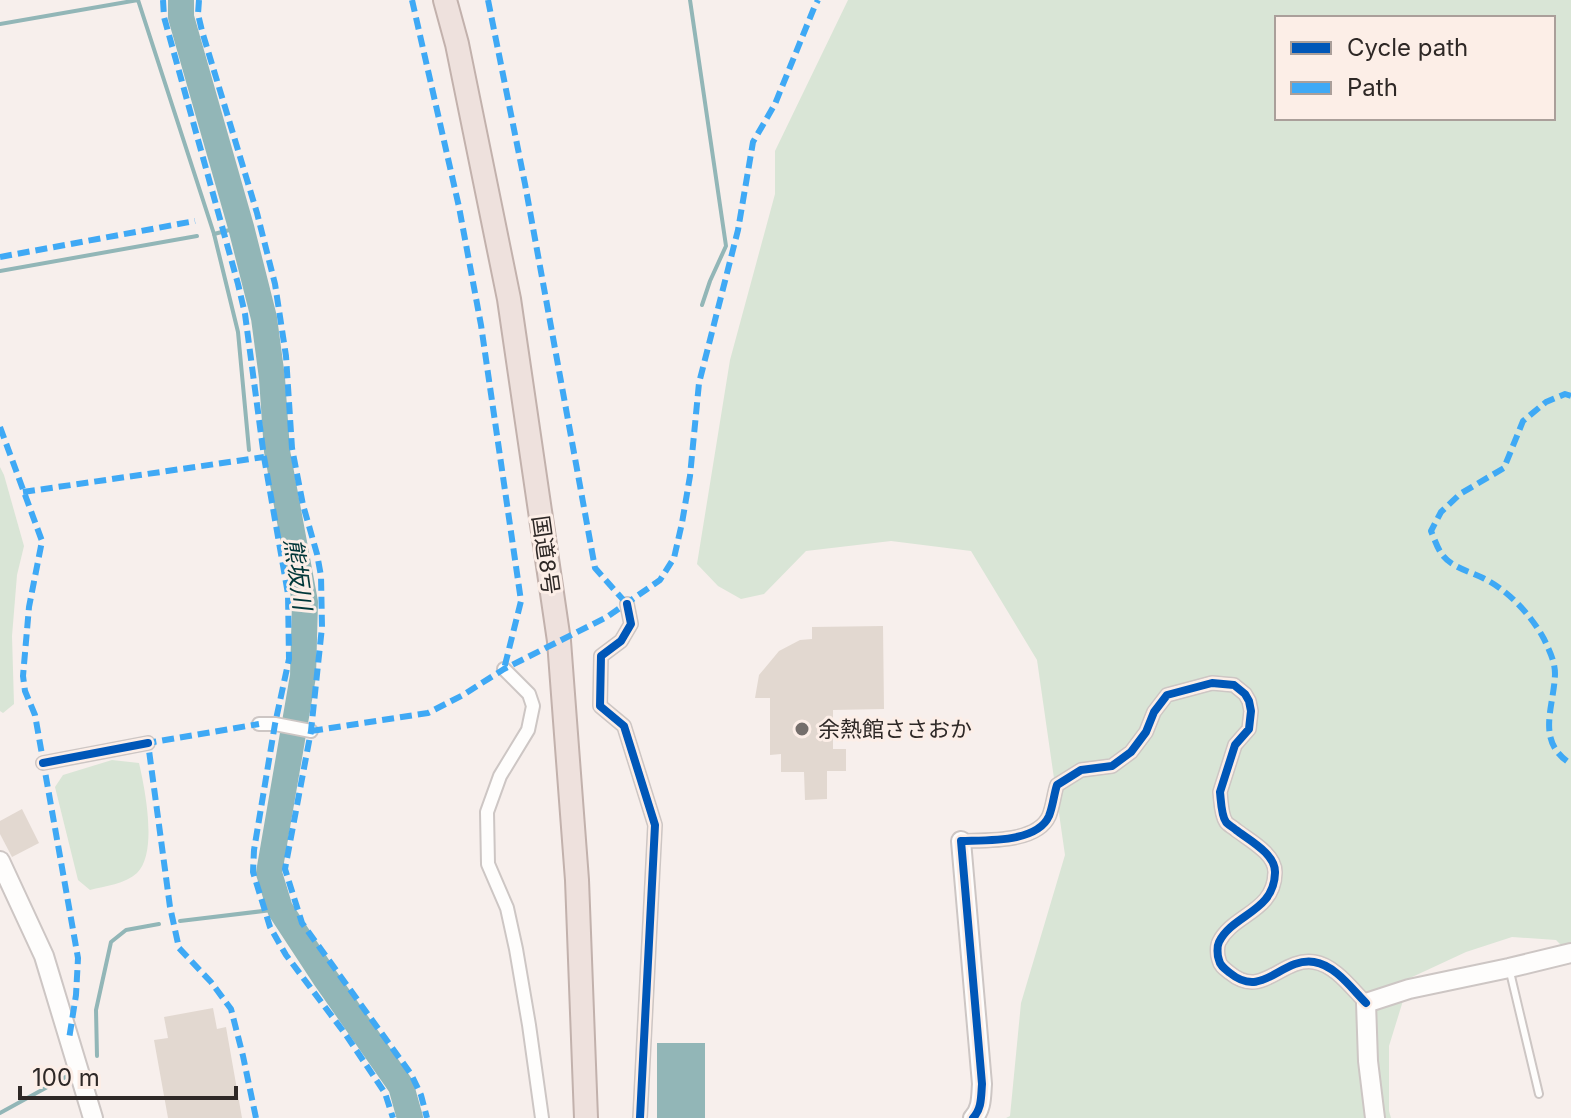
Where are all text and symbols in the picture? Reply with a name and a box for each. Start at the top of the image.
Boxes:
legend [1275,16,1555,120]
text: Cycle path [1347,33,1468,62]
text: Path [1347,73,1398,102]
street label: 国道8号 [528,514,564,596]
water label: 熊坂川 [279,536,318,615]
place label: 余熱館ささおか [818,716,972,742]
marker: 余熱館ささおか [793,720,811,738]
scale bar [20,1050,236,1100]
text: 100 m [32,1063,100,1092]

